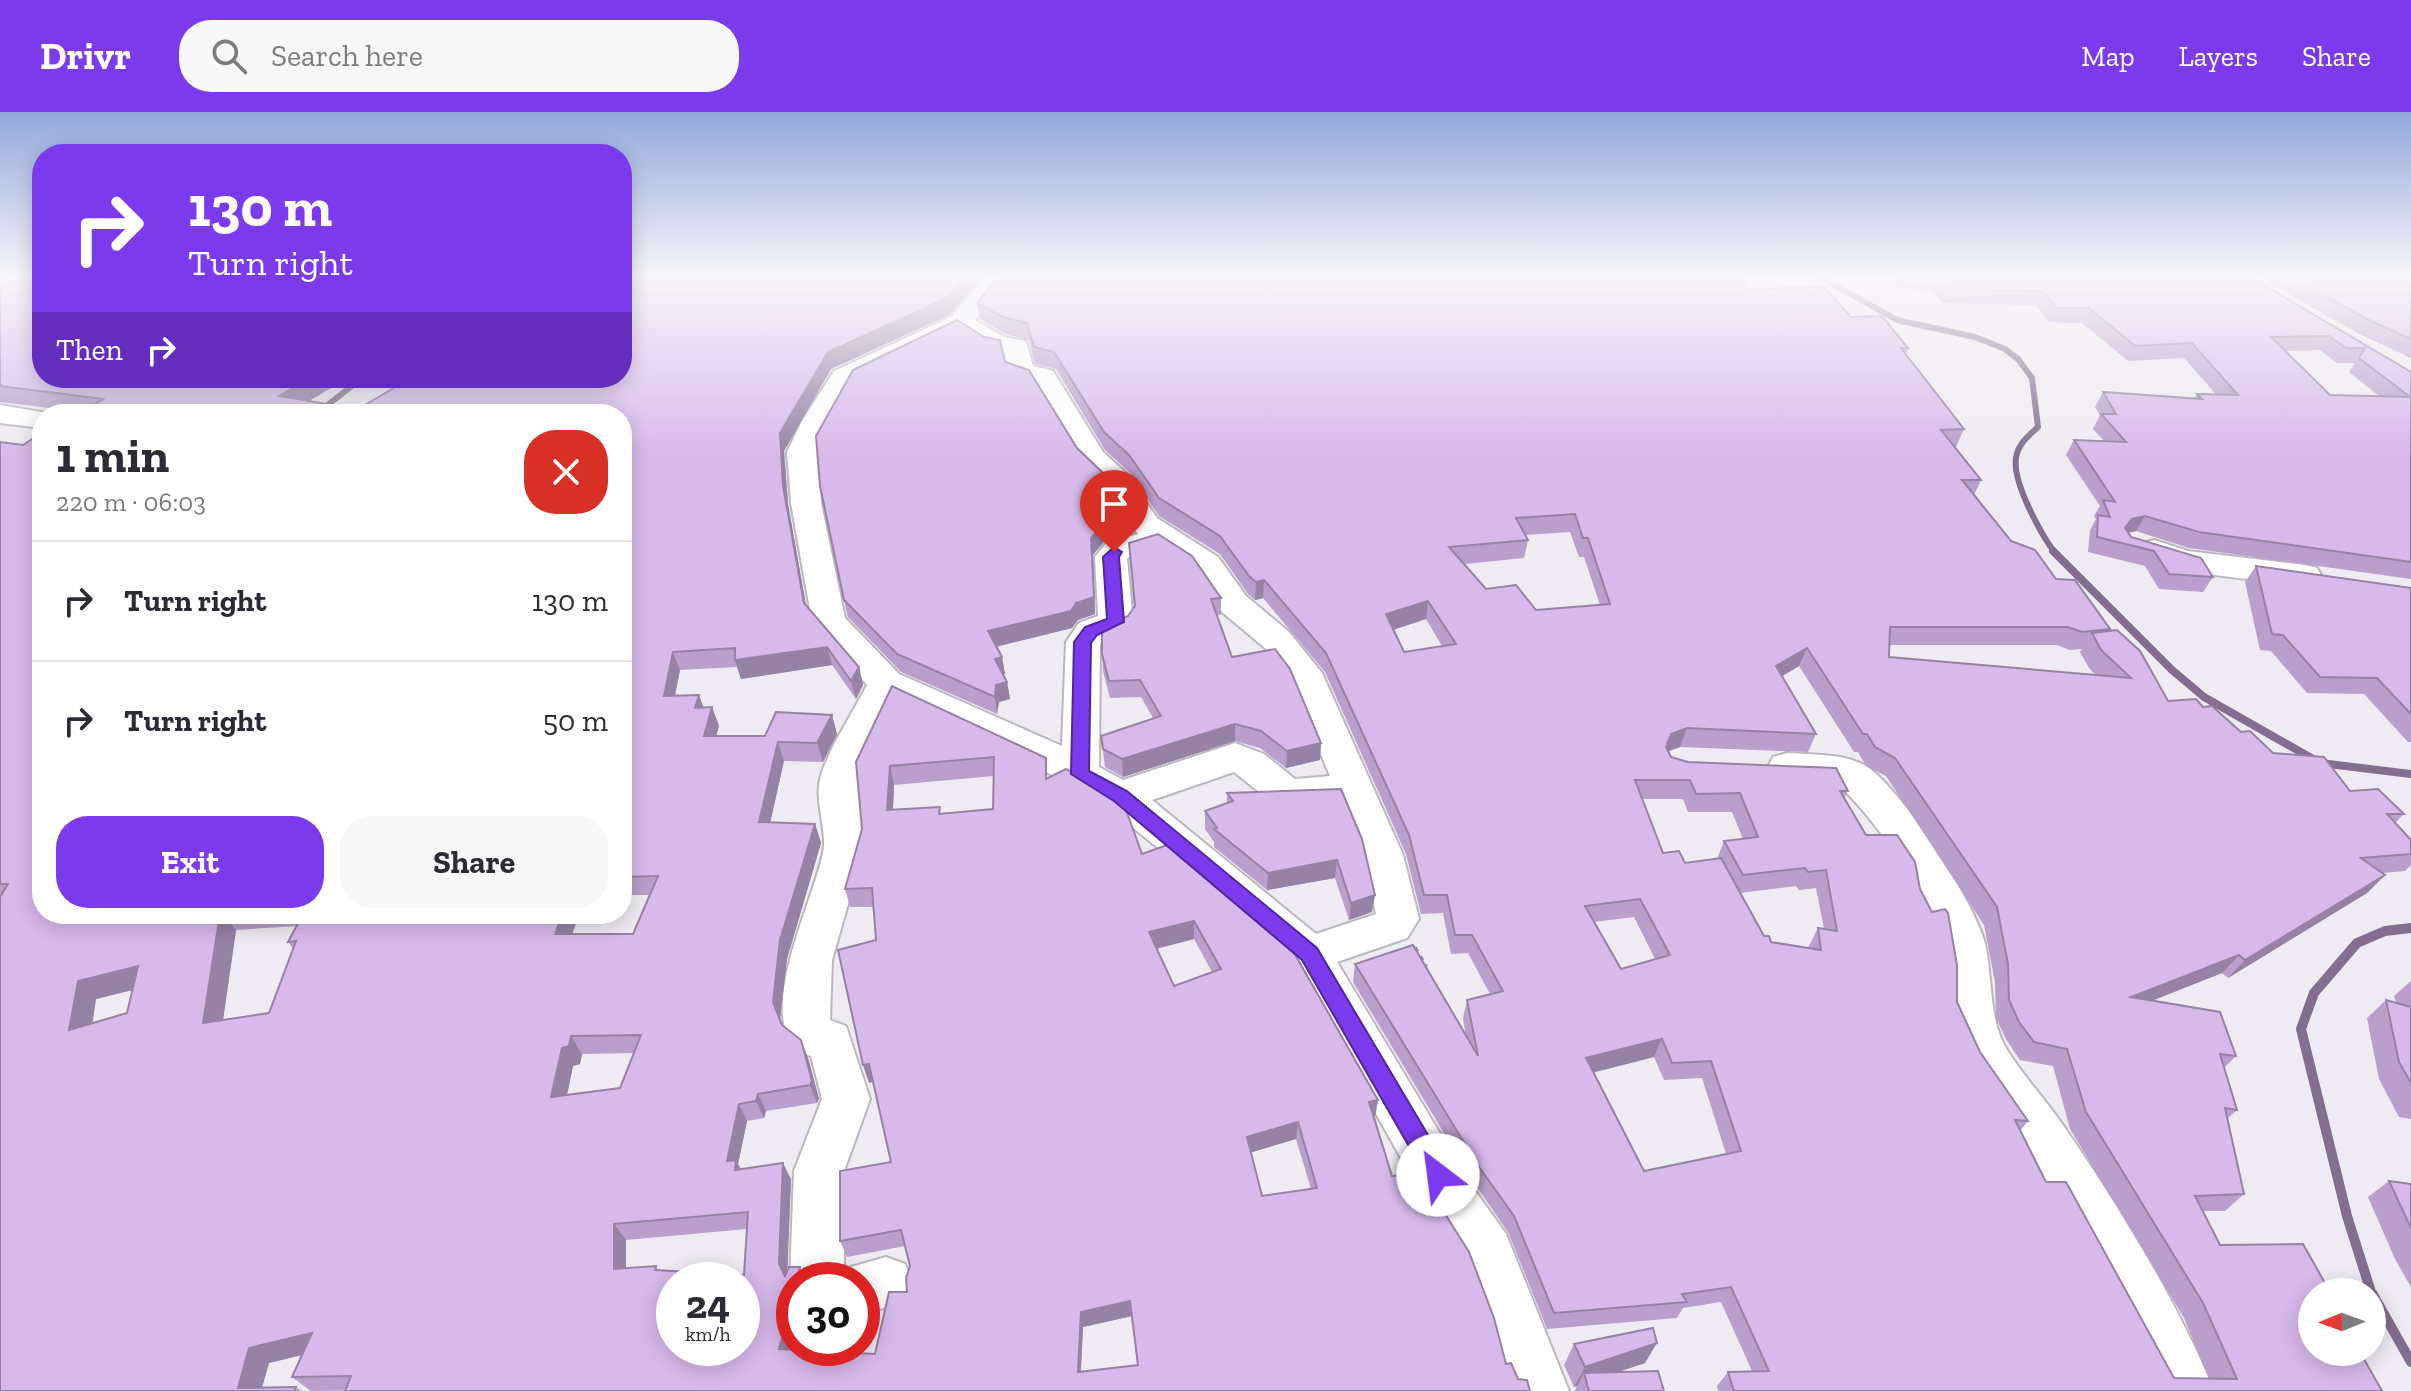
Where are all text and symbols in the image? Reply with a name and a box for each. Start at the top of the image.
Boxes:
search box [179,20,739,92]
text: Drivr [40,33,131,79]
icon: search [207,34,251,78]
text: Search here [271,38,423,74]
text: Map [2081,40,2135,73]
text: Layers [2179,40,2258,73]
text: Share [2302,40,2371,73]
text: 130 m [188,173,332,240]
icon: right [56,176,160,280]
text: Turn right [188,241,353,284]
icon: right [139,328,183,372]
text: Then [56,332,123,368]
text: 1 min [56,427,169,484]
button: close [524,430,608,514]
pin [1080,470,1148,552]
icon: arrive [1092,482,1136,526]
text: 220 m · 06:03 [56,486,206,518]
icon: right [56,579,100,623]
text: Turn right [124,583,266,619]
text: 130 m [532,583,608,619]
icon: right [56,699,100,743]
text: Turn right [124,703,266,739]
text: 50 m [543,703,608,739]
button: Exit [56,816,324,908]
button: Share [340,816,608,908]
position arrow [1396,1133,1480,1217]
speed limit sign: 30 [776,1262,880,1366]
north arrow [2298,1278,2386,1366]
map controls [2298,1278,2386,1366]
text: 24 [686,1280,730,1328]
text: km/h [685,1322,731,1346]

